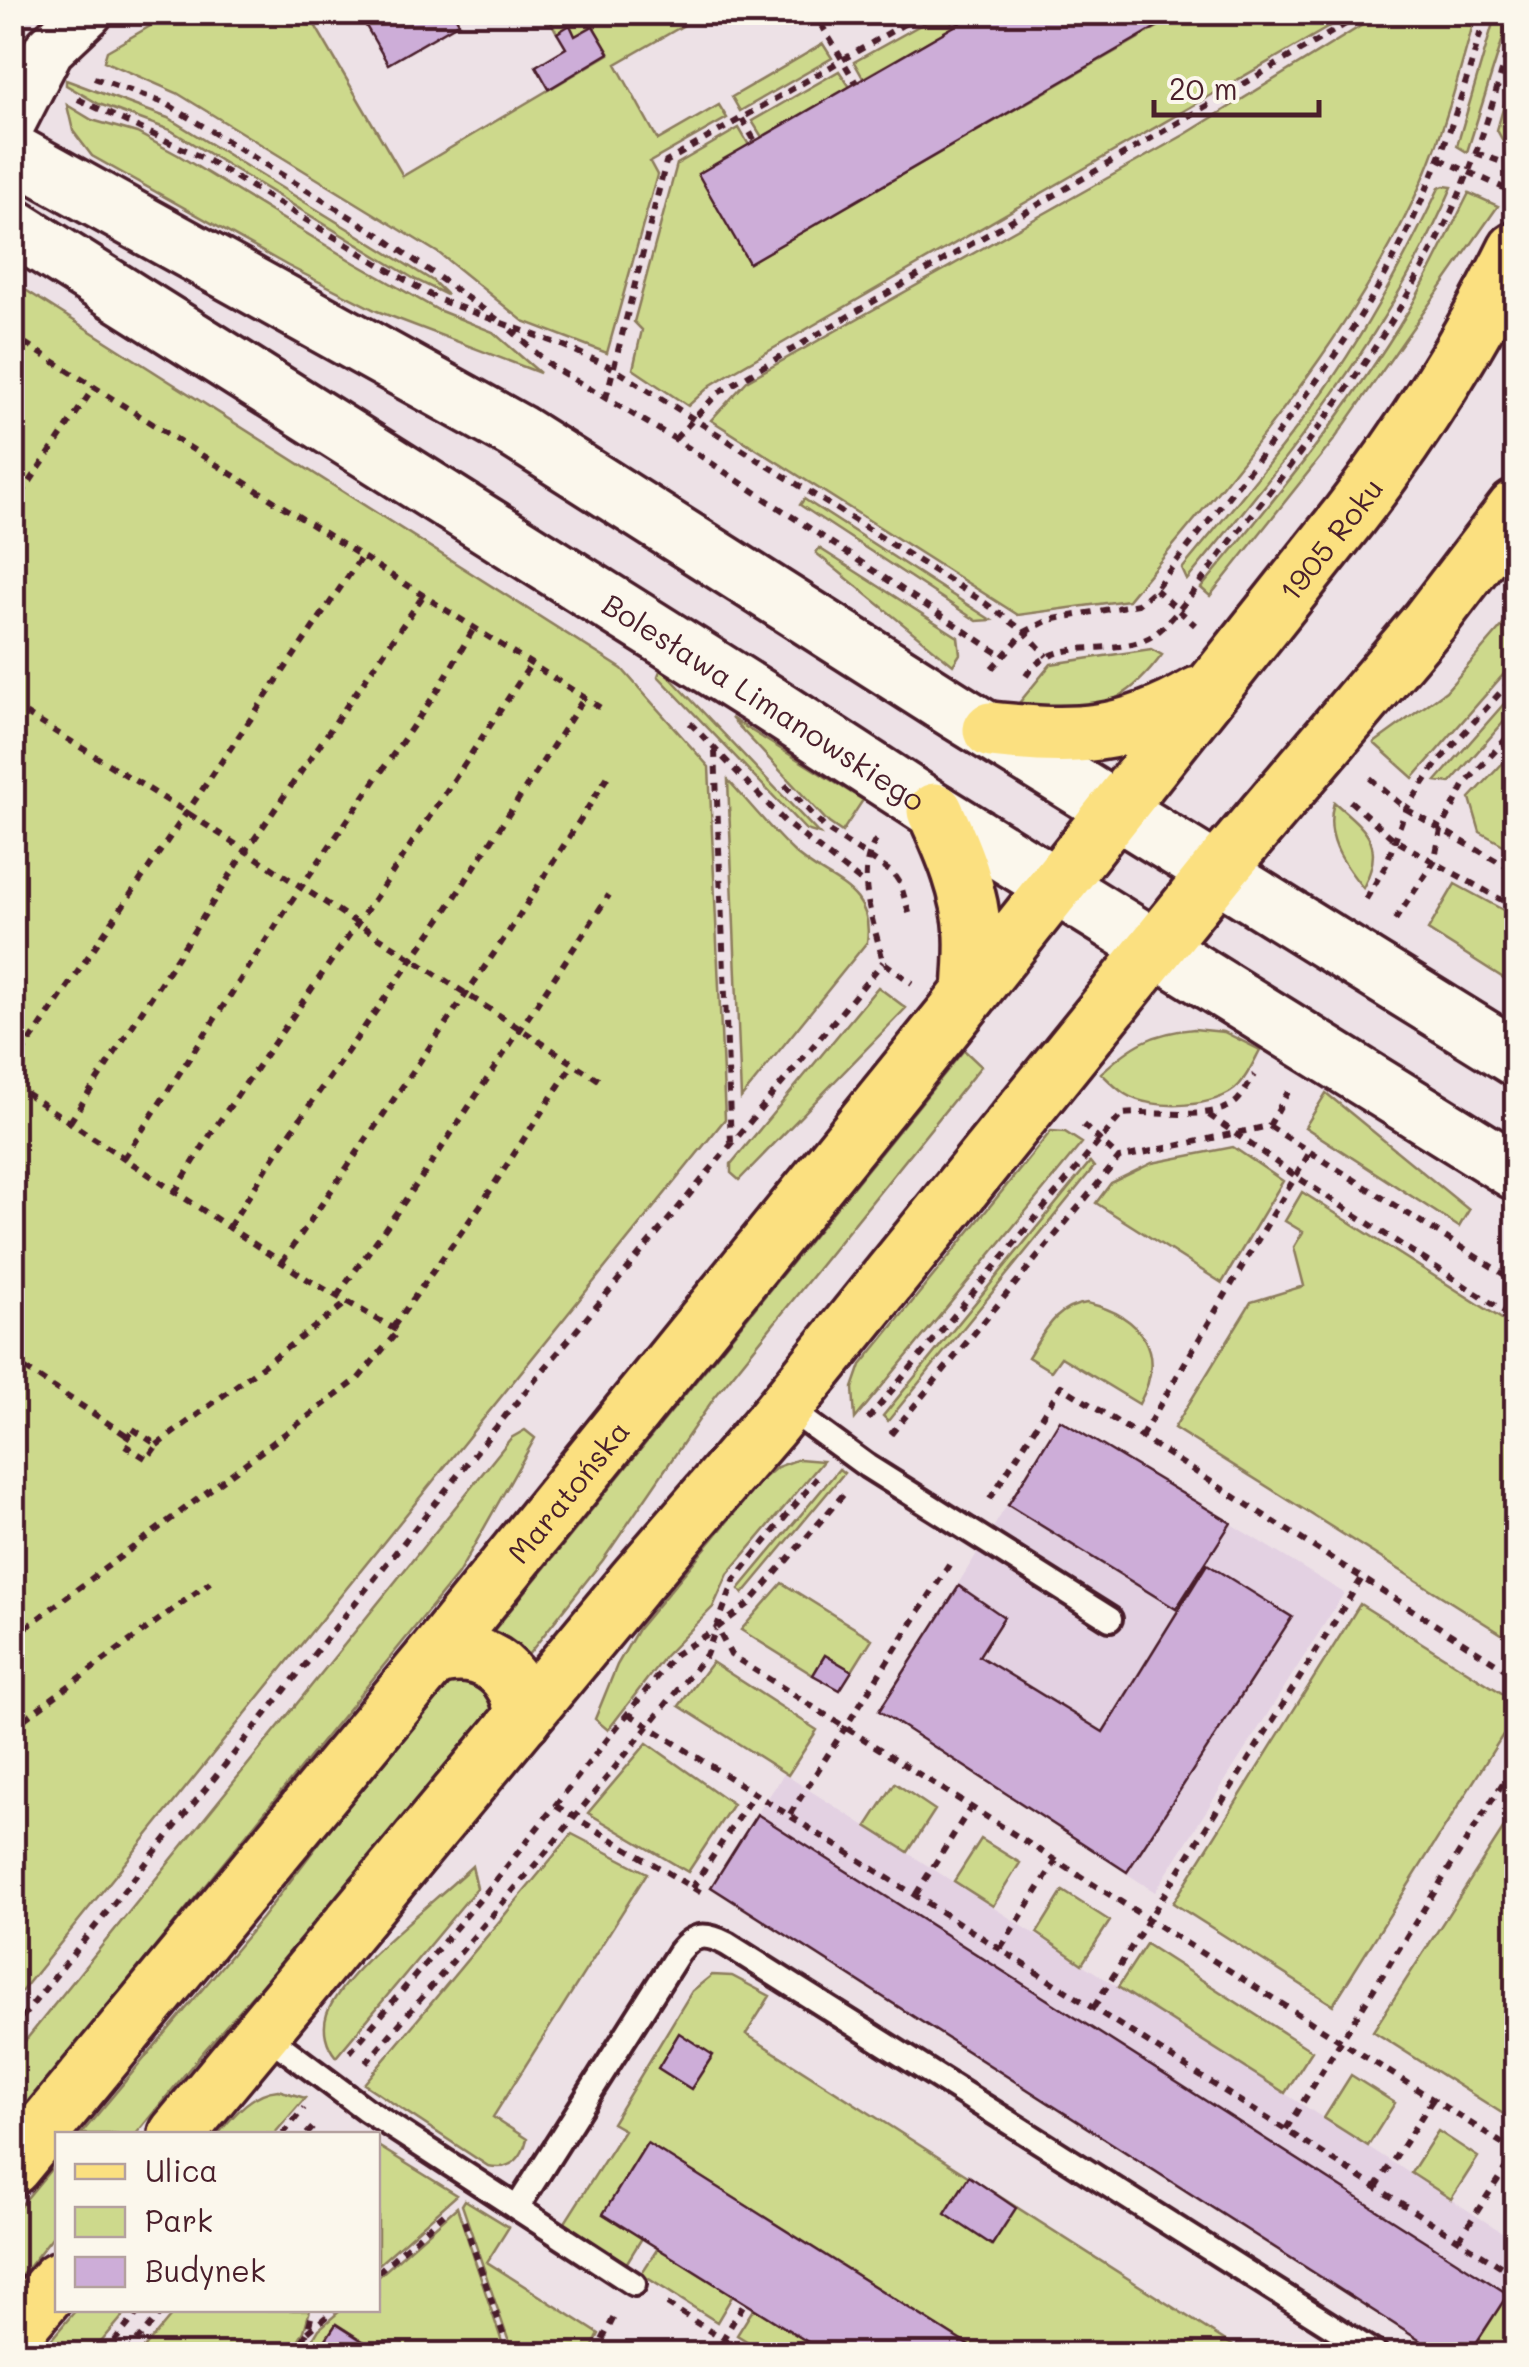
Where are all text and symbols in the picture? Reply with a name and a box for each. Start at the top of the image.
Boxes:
scale bar [1154,55,1319,117]
text: 20 m [1169,68,1238,108]
street label: 1905 Roku [1270,469,1391,609]
street label: Bolesława Limanowskiego [595,584,933,820]
street label: Maratońska [498,1411,638,1571]
legend [55,2132,380,2312]
text: Ulica [145,2150,218,2190]
text: Park [145,2200,213,2240]
text: Budynek [145,2250,266,2290]

